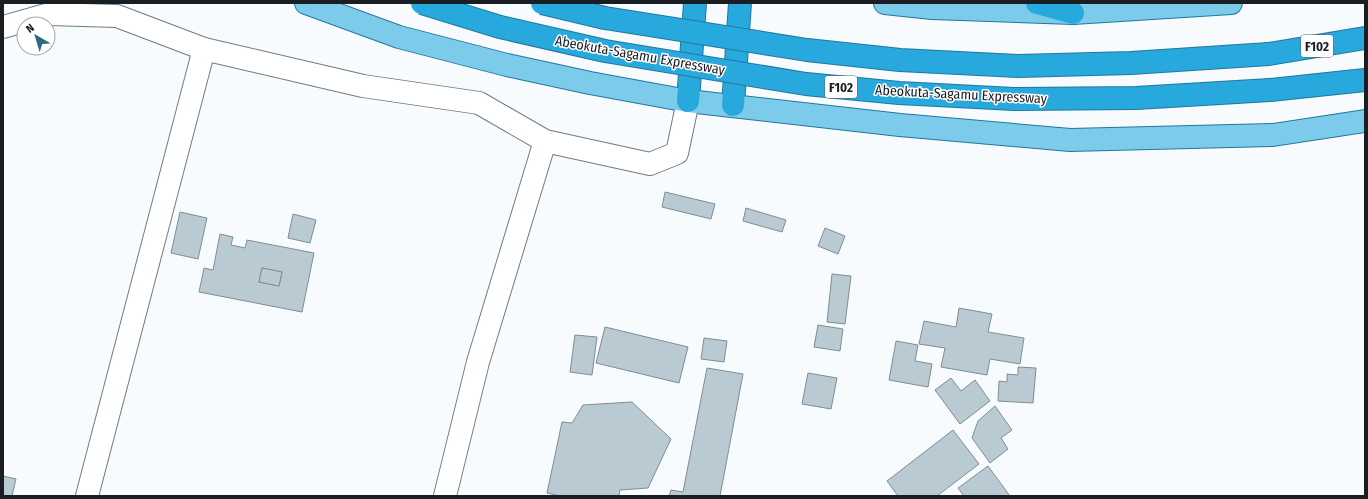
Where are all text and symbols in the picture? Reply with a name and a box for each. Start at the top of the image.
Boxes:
north arrow [16,16,56,56]
text: N [24,21,37,36]
street label: Abeokuta-Sagamu Expressway [554,32,727,79]
road number: F102 [1301,35,1333,57]
road number: F102 [825,76,857,98]
street label: Abeokuta-Sagamu Expressway [875,82,1048,108]

